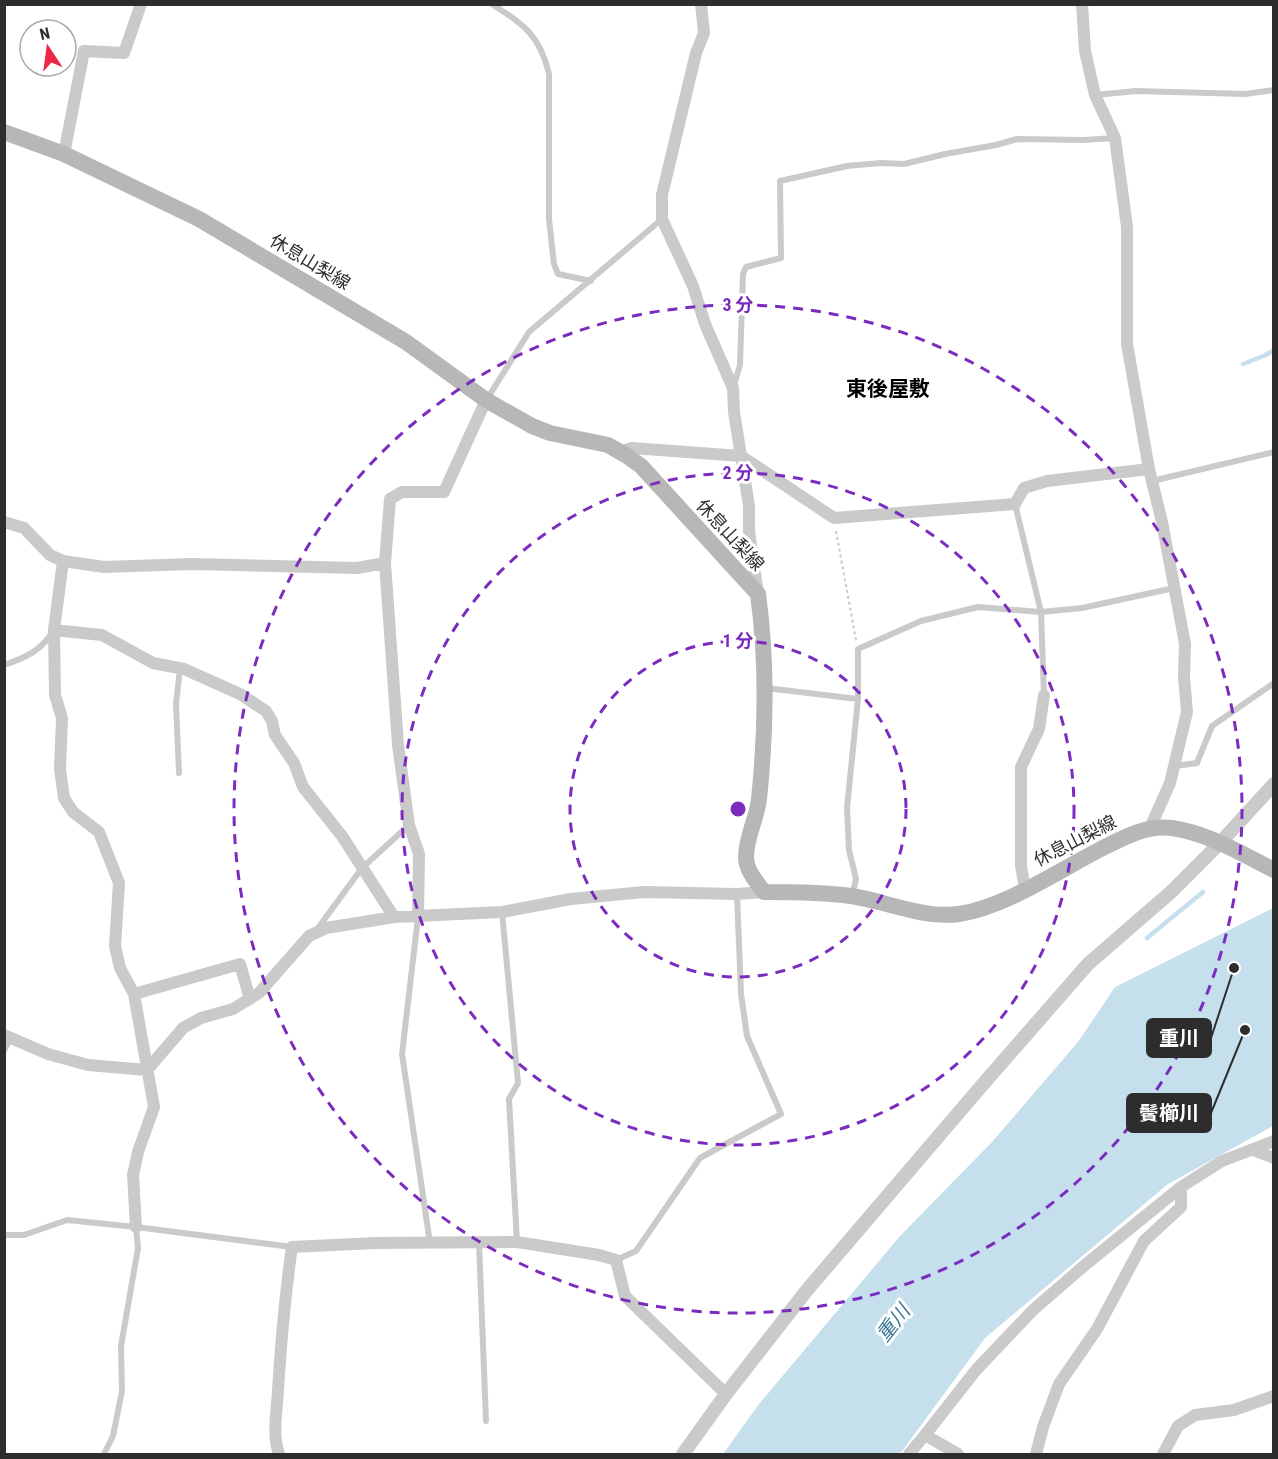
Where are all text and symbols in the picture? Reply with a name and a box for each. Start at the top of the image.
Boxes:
north arrow [18,18,78,78]
text: N [38,24,52,44]
street label: 休息山梨線 [266,229,354,294]
text: 3 分 [722,294,754,315]
district label: 東後屋敷 [846,377,930,401]
text: 2 分 [722,462,754,483]
street label: 休息山梨線 [692,495,769,575]
text: 1 分 [722,630,754,651]
centre of rings [728,799,748,819]
street label: 休息山梨線 [1030,811,1120,870]
callout: 重川 [1147,1019,1211,1057]
text: 重川 [1159,1026,1199,1050]
callout: 鬢櫛川 [1127,1094,1211,1132]
text: 鬢櫛川 [1139,1101,1199,1125]
water label: 重川 [871,1298,916,1346]

